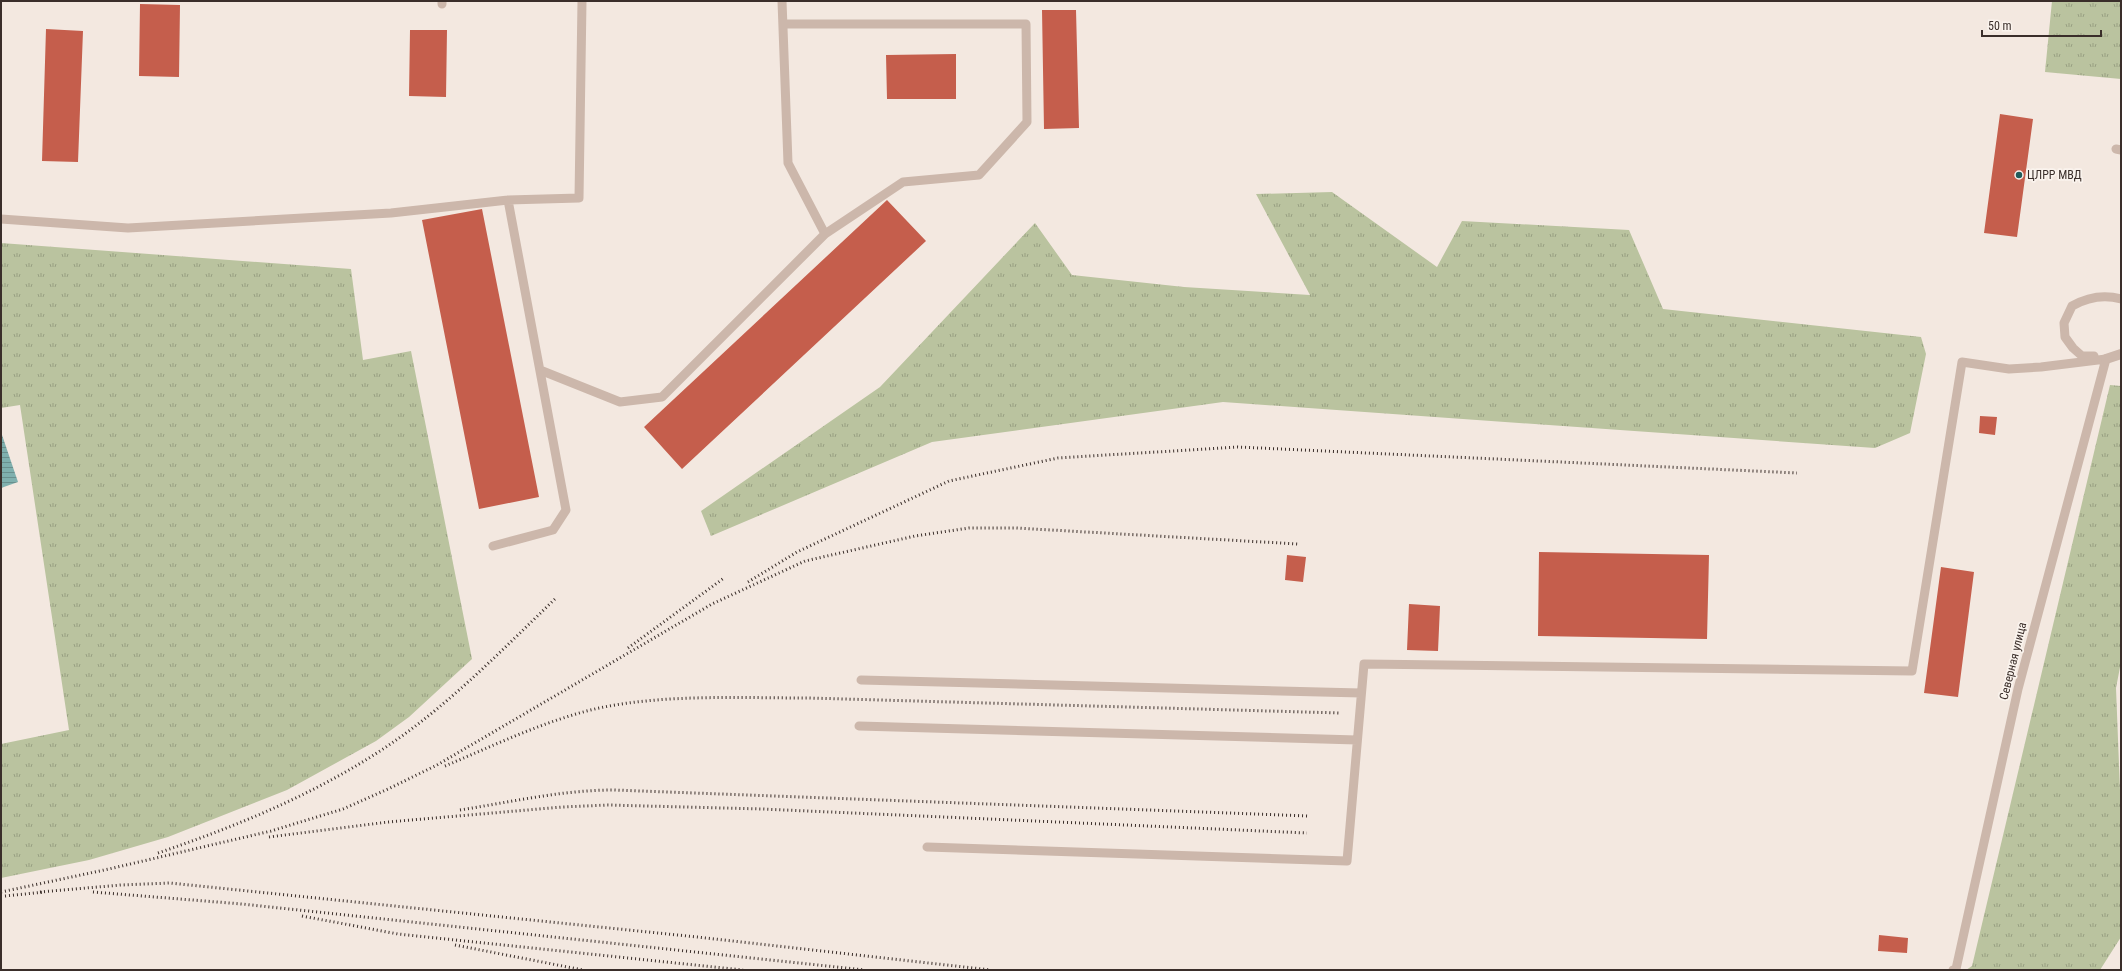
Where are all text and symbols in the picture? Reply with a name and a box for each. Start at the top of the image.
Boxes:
scale bar [1982,12,2101,38]
text: 50 m [1988,19,2012,33]
place label: ЦЛРР МВД [2027,168,2082,182]
marker: ЦЛРР МВД [2014,170,2024,180]
street label: Северная улица [1997,621,2029,701]

